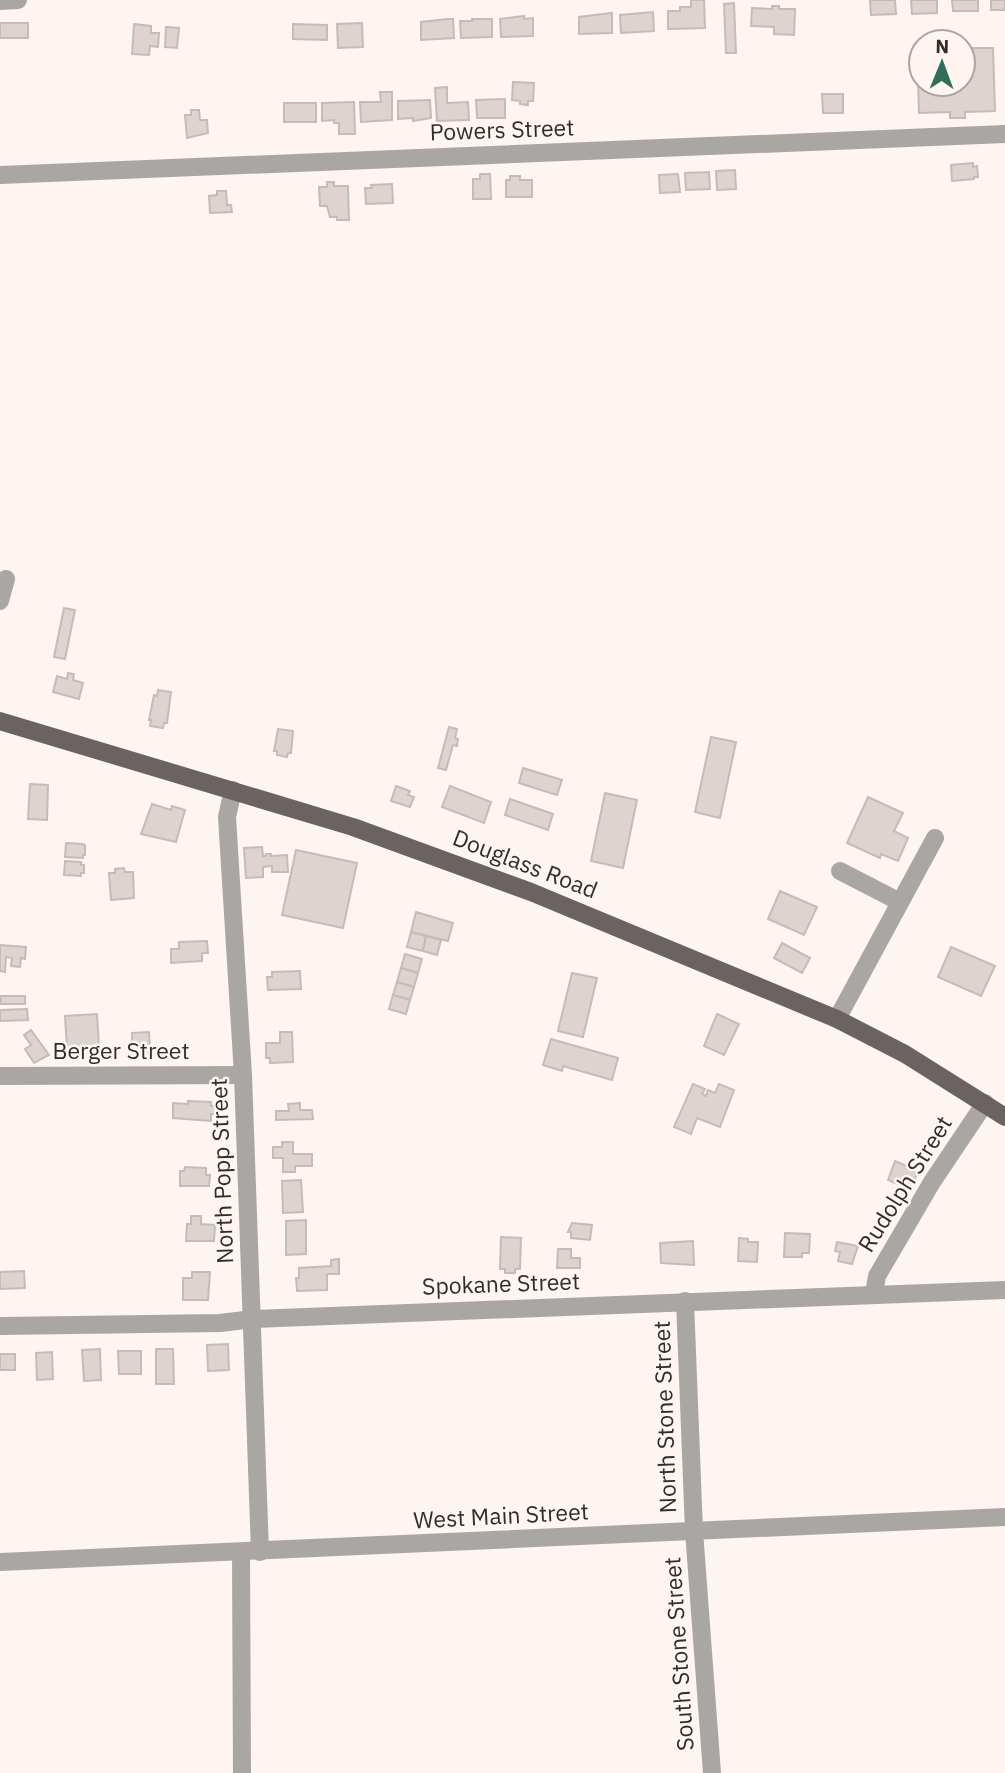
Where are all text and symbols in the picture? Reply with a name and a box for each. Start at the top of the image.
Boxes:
north arrow [907,28,977,98]
text: N [935,34,949,58]
street label: Powers Street [429,111,575,147]
street label: Douglass Road [449,822,602,904]
street label: Berger Street [52,1035,190,1065]
street label: North Popp Street [203,1078,239,1264]
street label: Rudolph Street [850,1110,958,1257]
street label: Spokane Street [421,1265,580,1301]
street label: North Stone Street [646,1320,682,1514]
street label: West Main Street [412,1495,589,1535]
street label: South Stone Street [656,1556,700,1752]

